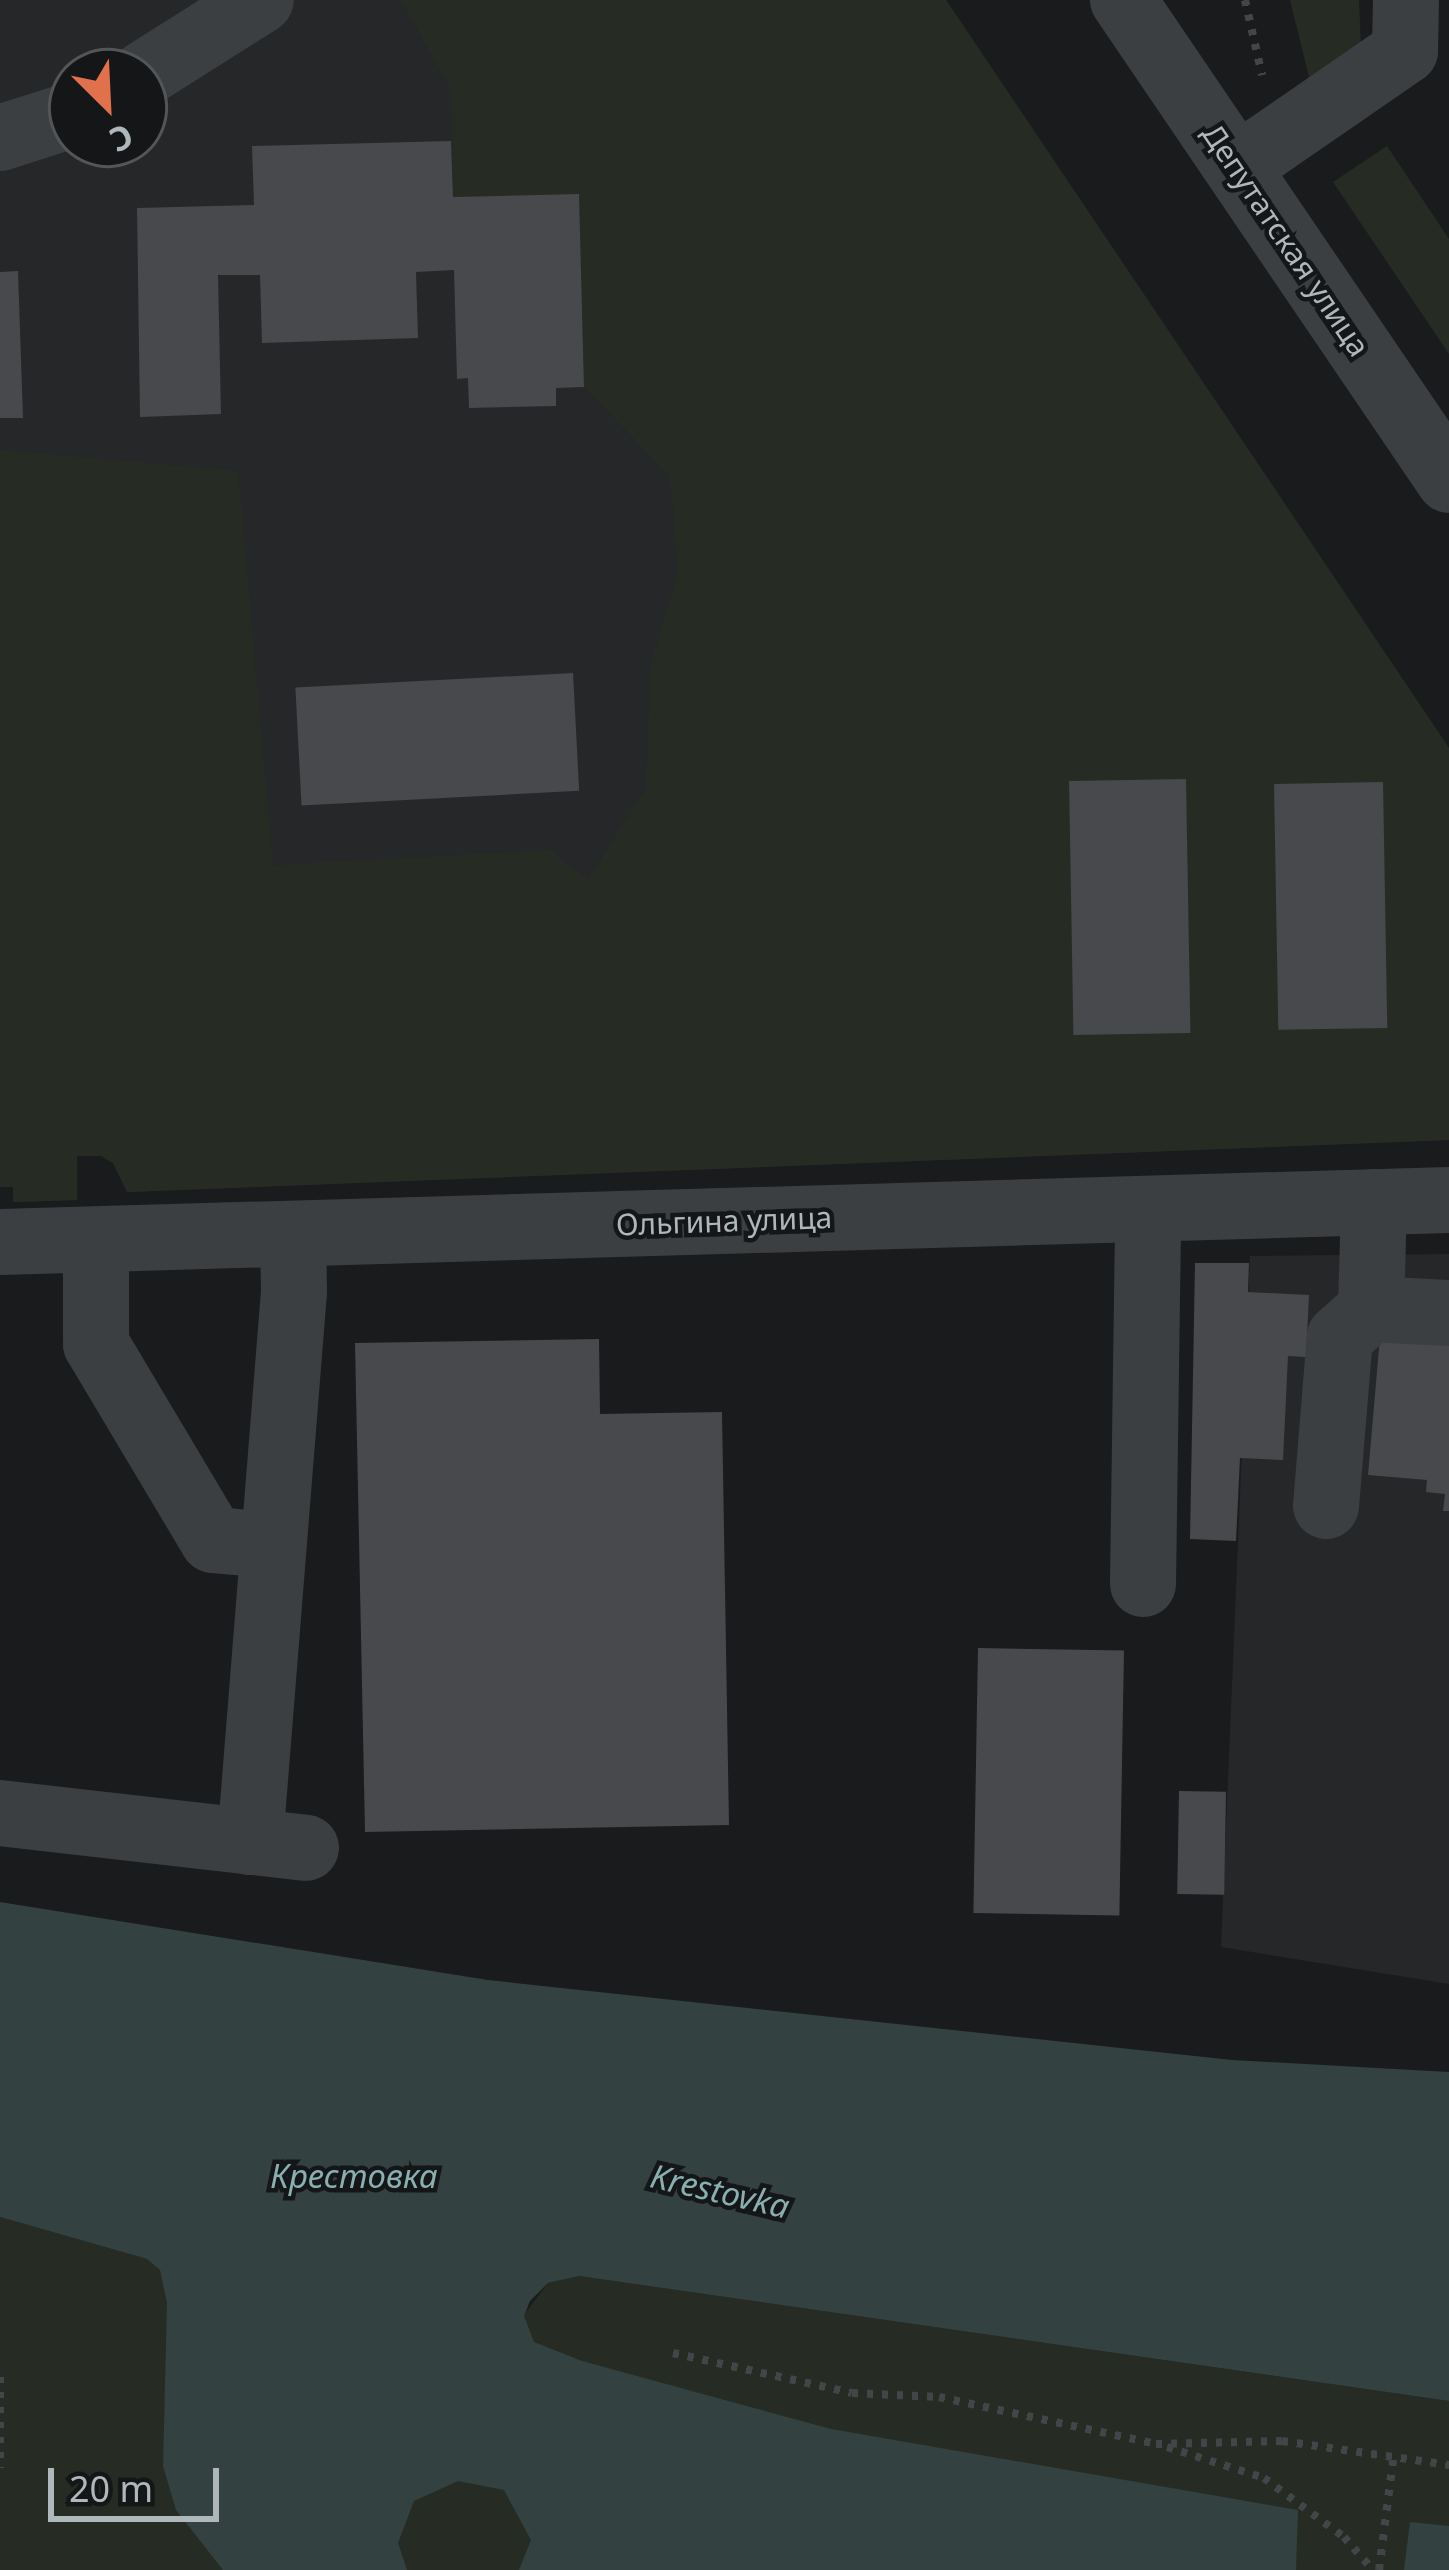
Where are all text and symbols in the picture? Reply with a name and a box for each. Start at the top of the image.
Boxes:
north arrow [48,48,168,168]
text: С [103,114,141,163]
street label: Депутатская улица [1195,117,1377,363]
street label: Ольгина улица [615,1199,833,1243]
water label: Крестовка [270,2156,438,2196]
water label: Krestovka [647,2156,793,2226]
scale bar [54,2444,225,2518]
text: 20 m [69,2464,153,2513]

